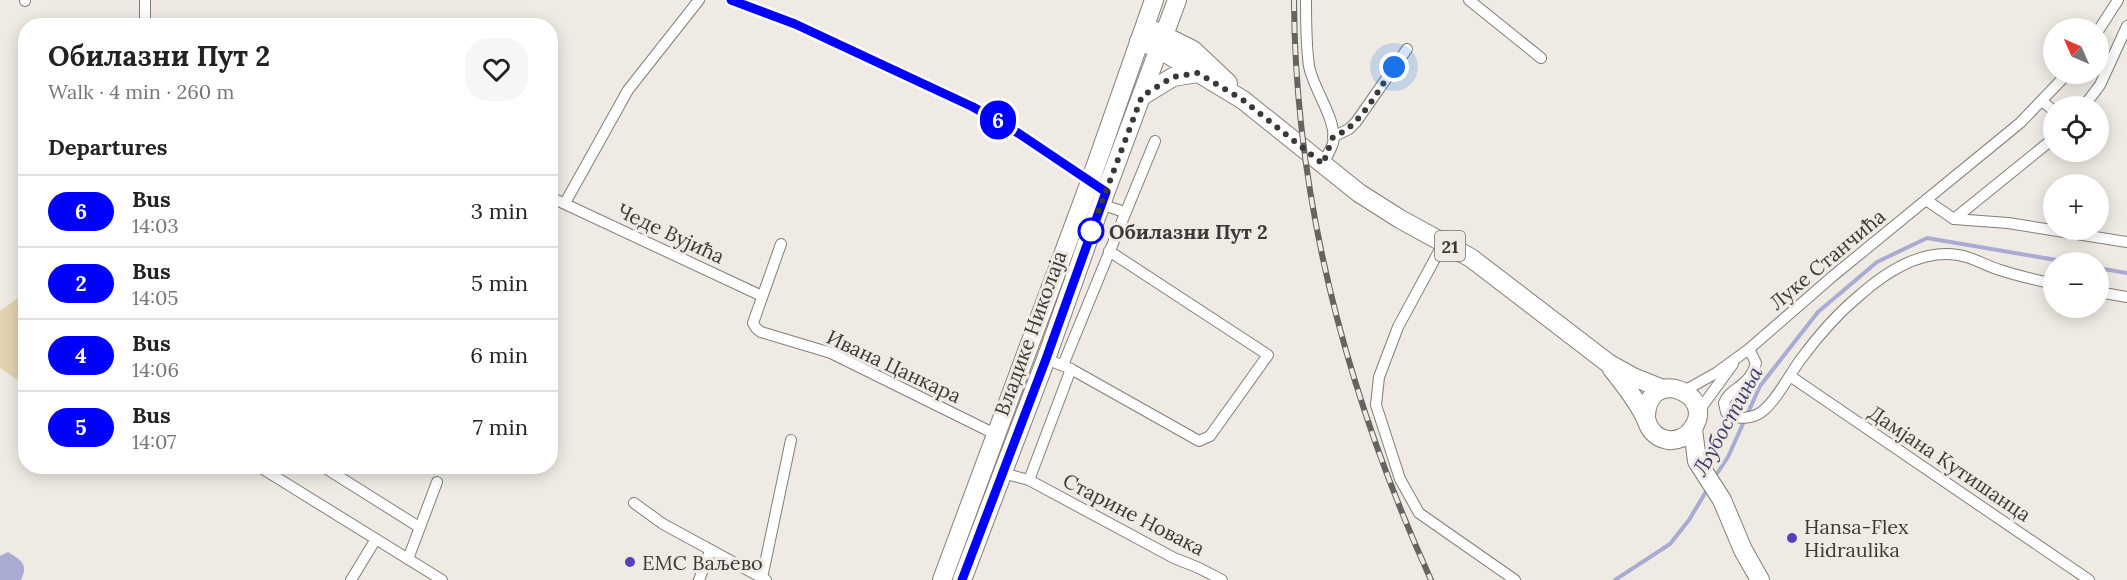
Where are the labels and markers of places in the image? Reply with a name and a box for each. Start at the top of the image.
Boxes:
marker: Обилазни Пут 2 [1078,218,1104,244]
place label: Обилазни Пут 2 [1109,219,1268,244]
place label: Hansa-Flex Hidraulika [1804,514,1909,562]
marker: Hansa-Flex Hidraulika [1785,531,1799,545]
place label: ЕМС Ваљево [642,550,763,575]
marker: ЕМС Ваљево [623,555,637,569]

